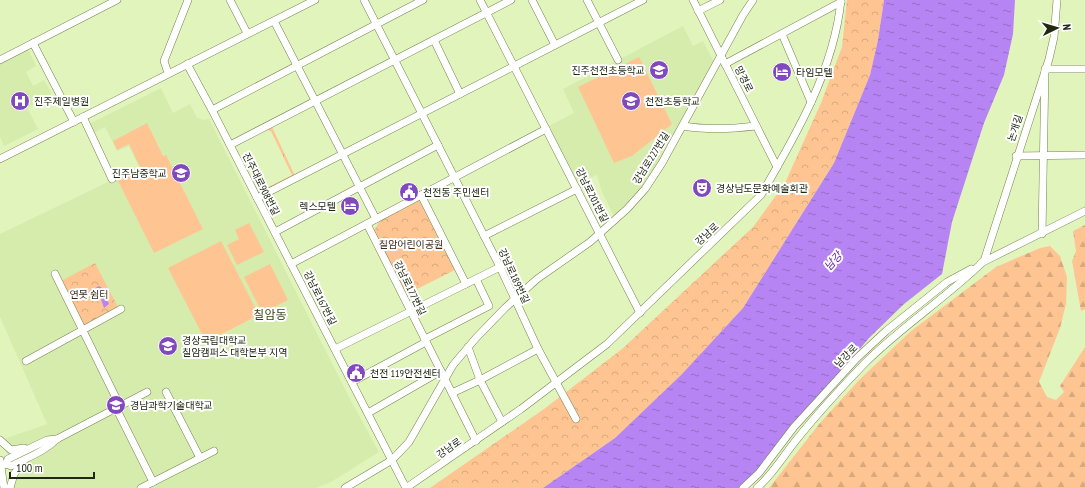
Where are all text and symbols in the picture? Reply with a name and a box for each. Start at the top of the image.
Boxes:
north arrow [1037,8,1077,48]
text: N [1060,24,1074,31]
school or university icon: 진주천전초등학교 [648,59,670,81]
hotel icon: 타임모텔 [771,61,793,83]
place label: 진주천전초등학교 [571,64,645,77]
street label: 망경로 [732,64,756,94]
place label: 타임모텔 [796,66,833,79]
hospital icon: 진주제일병원 [9,90,31,112]
school or university icon: 천전초등학교 [620,90,642,112]
place label: 진주제일병원 [34,95,89,108]
place label: 천전초등학교 [645,95,700,108]
street label: 논개길 [1005,113,1025,143]
street label: 강남로227번길 [630,129,672,187]
street label: 진주대로908번길 [240,150,282,218]
school or university icon: 진주남중학교 [170,162,192,184]
street label: 강남로201번길 [573,166,611,224]
place label: 진주남중학교 [112,167,167,180]
theatre icon: 경상남도문화예술회관 [691,177,713,199]
public building icon: 천전동 주민센터 [398,181,420,203]
place label: 경상남도문화예술회관 [716,182,809,195]
place label: 천전동 주민센터 [423,186,490,199]
hotel icon: 렉스모텔 [339,195,361,217]
place label: 렉스모텔 [299,200,336,213]
street label: 강남로 [692,220,722,248]
park label: 칠암어린이공원 [379,238,443,251]
street label: 강남로189번길 [496,246,532,306]
water label: 남강 [821,247,846,273]
street label: 강남로177번길 [391,258,429,318]
street label: 강남로167번길 [301,269,339,327]
park label: 연못 쉼터 [70,288,108,301]
district label: 칠암동 [253,307,287,322]
place label: 경상국립대학교 칠암캠퍼스 대학본부 지역 [182,334,287,359]
school or university icon: 경상국립대학교 칠암캠퍼스 대학본부 지역 [157,335,179,357]
street label: 남강로 [832,342,860,370]
public building icon: 천전 119안전센터 [345,362,367,384]
place label: 천전 119안전센터 [370,367,441,380]
school or university icon: 경남과학기술대학교 [105,394,127,416]
place label: 경남과학기술대학교 [130,399,213,412]
street label: 강남로 [434,435,464,461]
scale bar [10,454,94,480]
text: 100 m [16,460,43,475]

